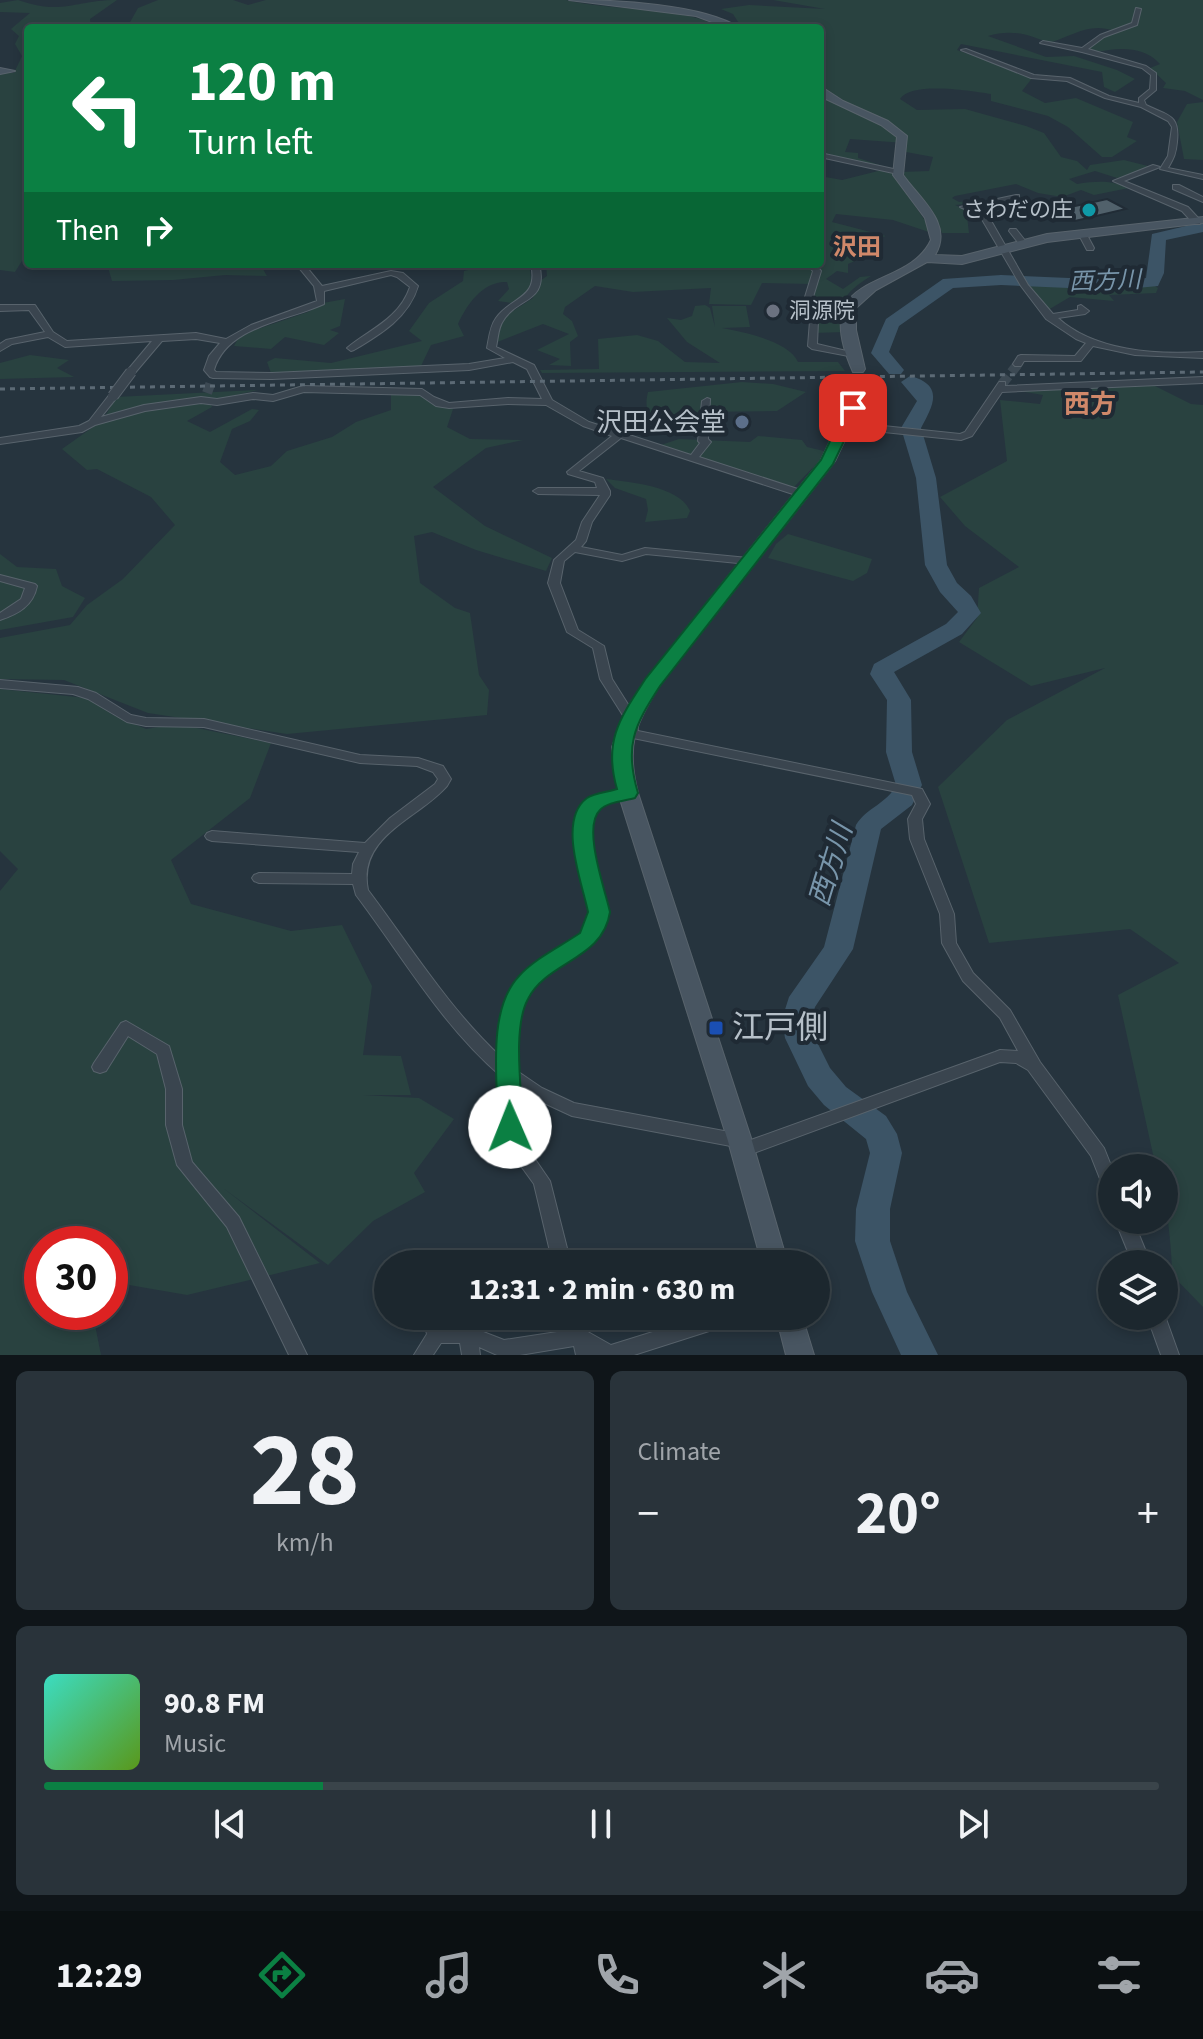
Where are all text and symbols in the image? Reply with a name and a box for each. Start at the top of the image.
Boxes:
text: 120 m [188,43,336,122]
icon: left [56,56,160,160]
text: Turn left [188,117,313,168]
place label: さわだの庄 [963,194,1073,226]
marker: さわだの庄 [1080,201,1098,219]
icon: right [136,208,180,252]
text: Then [56,209,120,252]
district label: 沢田 [833,230,881,265]
water label: 西方川 [1068,262,1145,300]
place label: 洞源院 [789,295,855,327]
marker: 洞源院 [764,302,782,320]
pin [819,374,887,442]
icon: arrive [831,386,875,430]
district label: 西方 [1064,386,1116,423]
place label: 沢田公会堂 [596,404,726,441]
marker: 沢田公会堂 [733,413,751,431]
water label: 西方川 [800,816,863,911]
place label: 江戸側 [732,1005,828,1051]
marker: 江戸側 [707,1019,725,1037]
position arrow [468,1085,552,1169]
map controls [1098,1154,1178,1330]
button: sound [1098,1154,1178,1234]
speed limit sign: 30 [24,1226,128,1330]
button: layers [1098,1250,1178,1330]
text: 12:31 · 2 min · 630 m [469,1268,735,1311]
text: 28 [250,1398,360,1546]
text: Climate [638,1433,721,1470]
text: 20° [856,1472,941,1557]
text: − [638,1483,659,1546]
text: + [1137,1483,1159,1546]
text: km/h [276,1524,334,1561]
text: 90.8 FM [164,1682,265,1725]
text: Music [164,1725,226,1762]
icon: previous [208,1802,252,1846]
icon: pause [579,1802,623,1846]
icon: next [951,1802,995,1846]
icon: directions [254,1947,310,2003]
icon: music [421,1947,477,2003]
icon: phone [589,1947,645,2003]
icon: climate [756,1947,812,2003]
icon: car [924,1947,980,2003]
icon: filters [1091,1947,1147,2003]
text: 12:29 [56,1950,143,2001]

